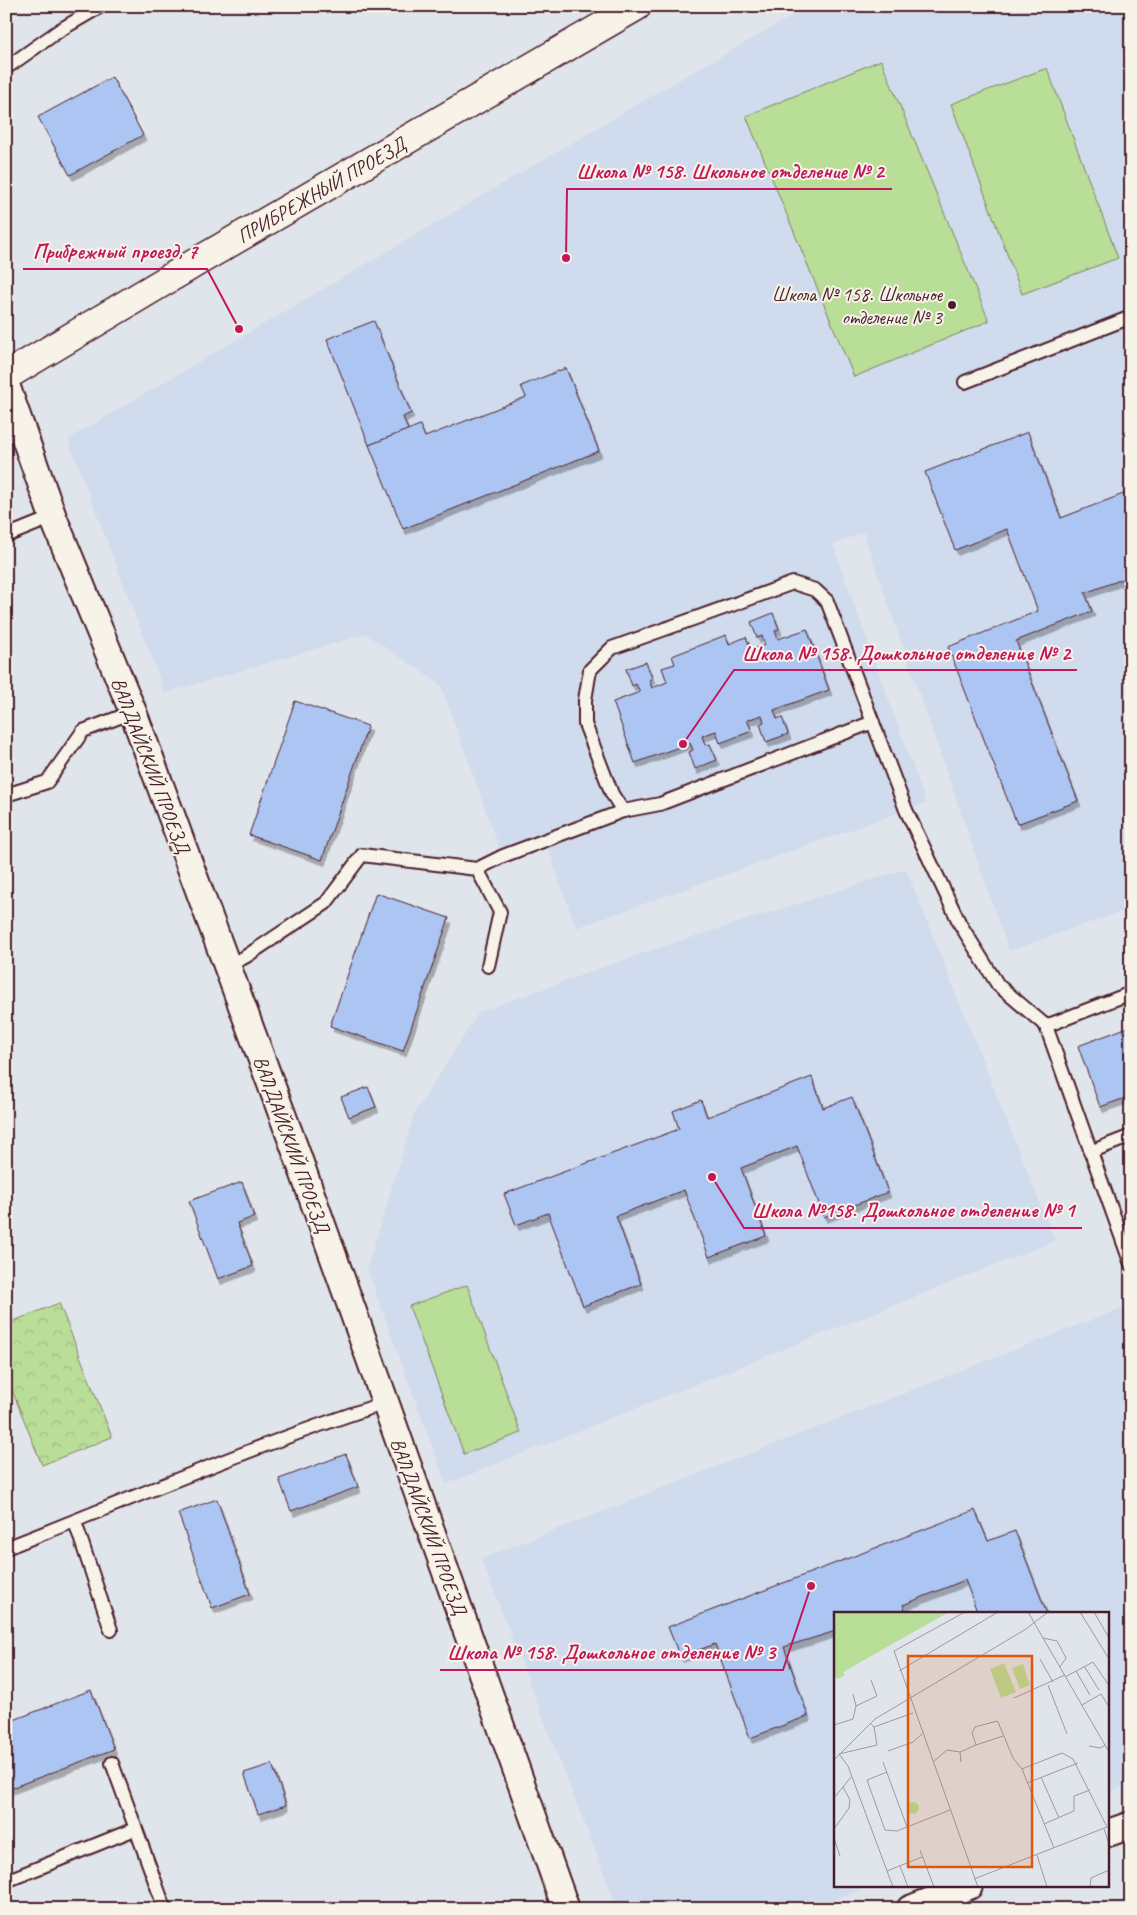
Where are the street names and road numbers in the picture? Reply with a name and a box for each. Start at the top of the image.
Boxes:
street label: ПРИБРЕЖНЫЙ ПРОЕЗД [232,131,411,249]
street label: ВАЛДАЙСКИЙ ПРОЕЗД [106,674,196,858]
street label: ВАЛДАЙСКИЙ ПРОЕЗД [248,1053,336,1237]
street label: ВАЛДАЙСКИЙ ПРОЕЗД [385,1435,473,1619]

